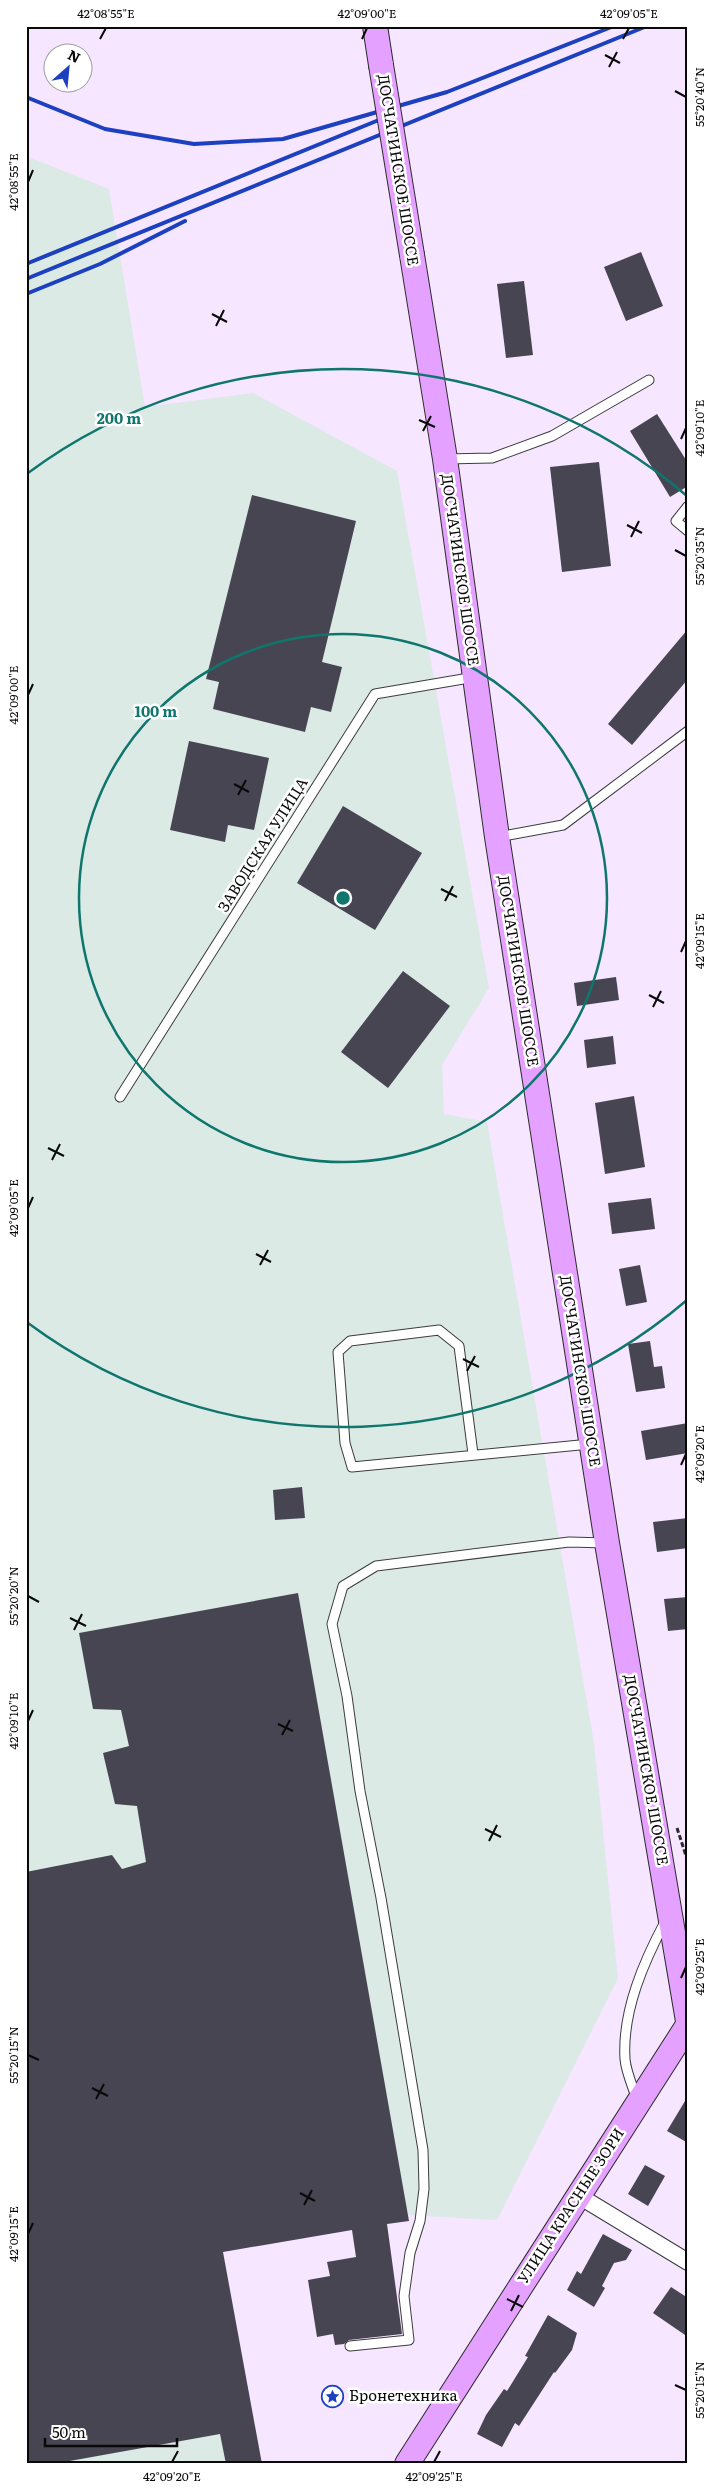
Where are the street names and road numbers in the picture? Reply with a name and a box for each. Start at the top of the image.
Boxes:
street label: ДОСЧАТИНСКОЕ ШОССЕ [373,72,426,267]
street label: ДОСЧАТИНСКОЕ ШОССЕ [437,472,486,667]
street label: ЗАВОДСКАЯ УЛИЦА [211,772,313,916]
street label: ДОСЧАТИНСКОЕ ШОССЕ [493,873,546,1068]
street label: ДОСЧАТИНСКОЕ ШОССЕ [555,1273,608,1468]
street label: ДОСЧАТИНСКОЕ ШОССЕ [619,1672,676,1867]
street label: УЛИЦА КРАСНЫЕ ЗОРИ [511,2123,629,2288]

